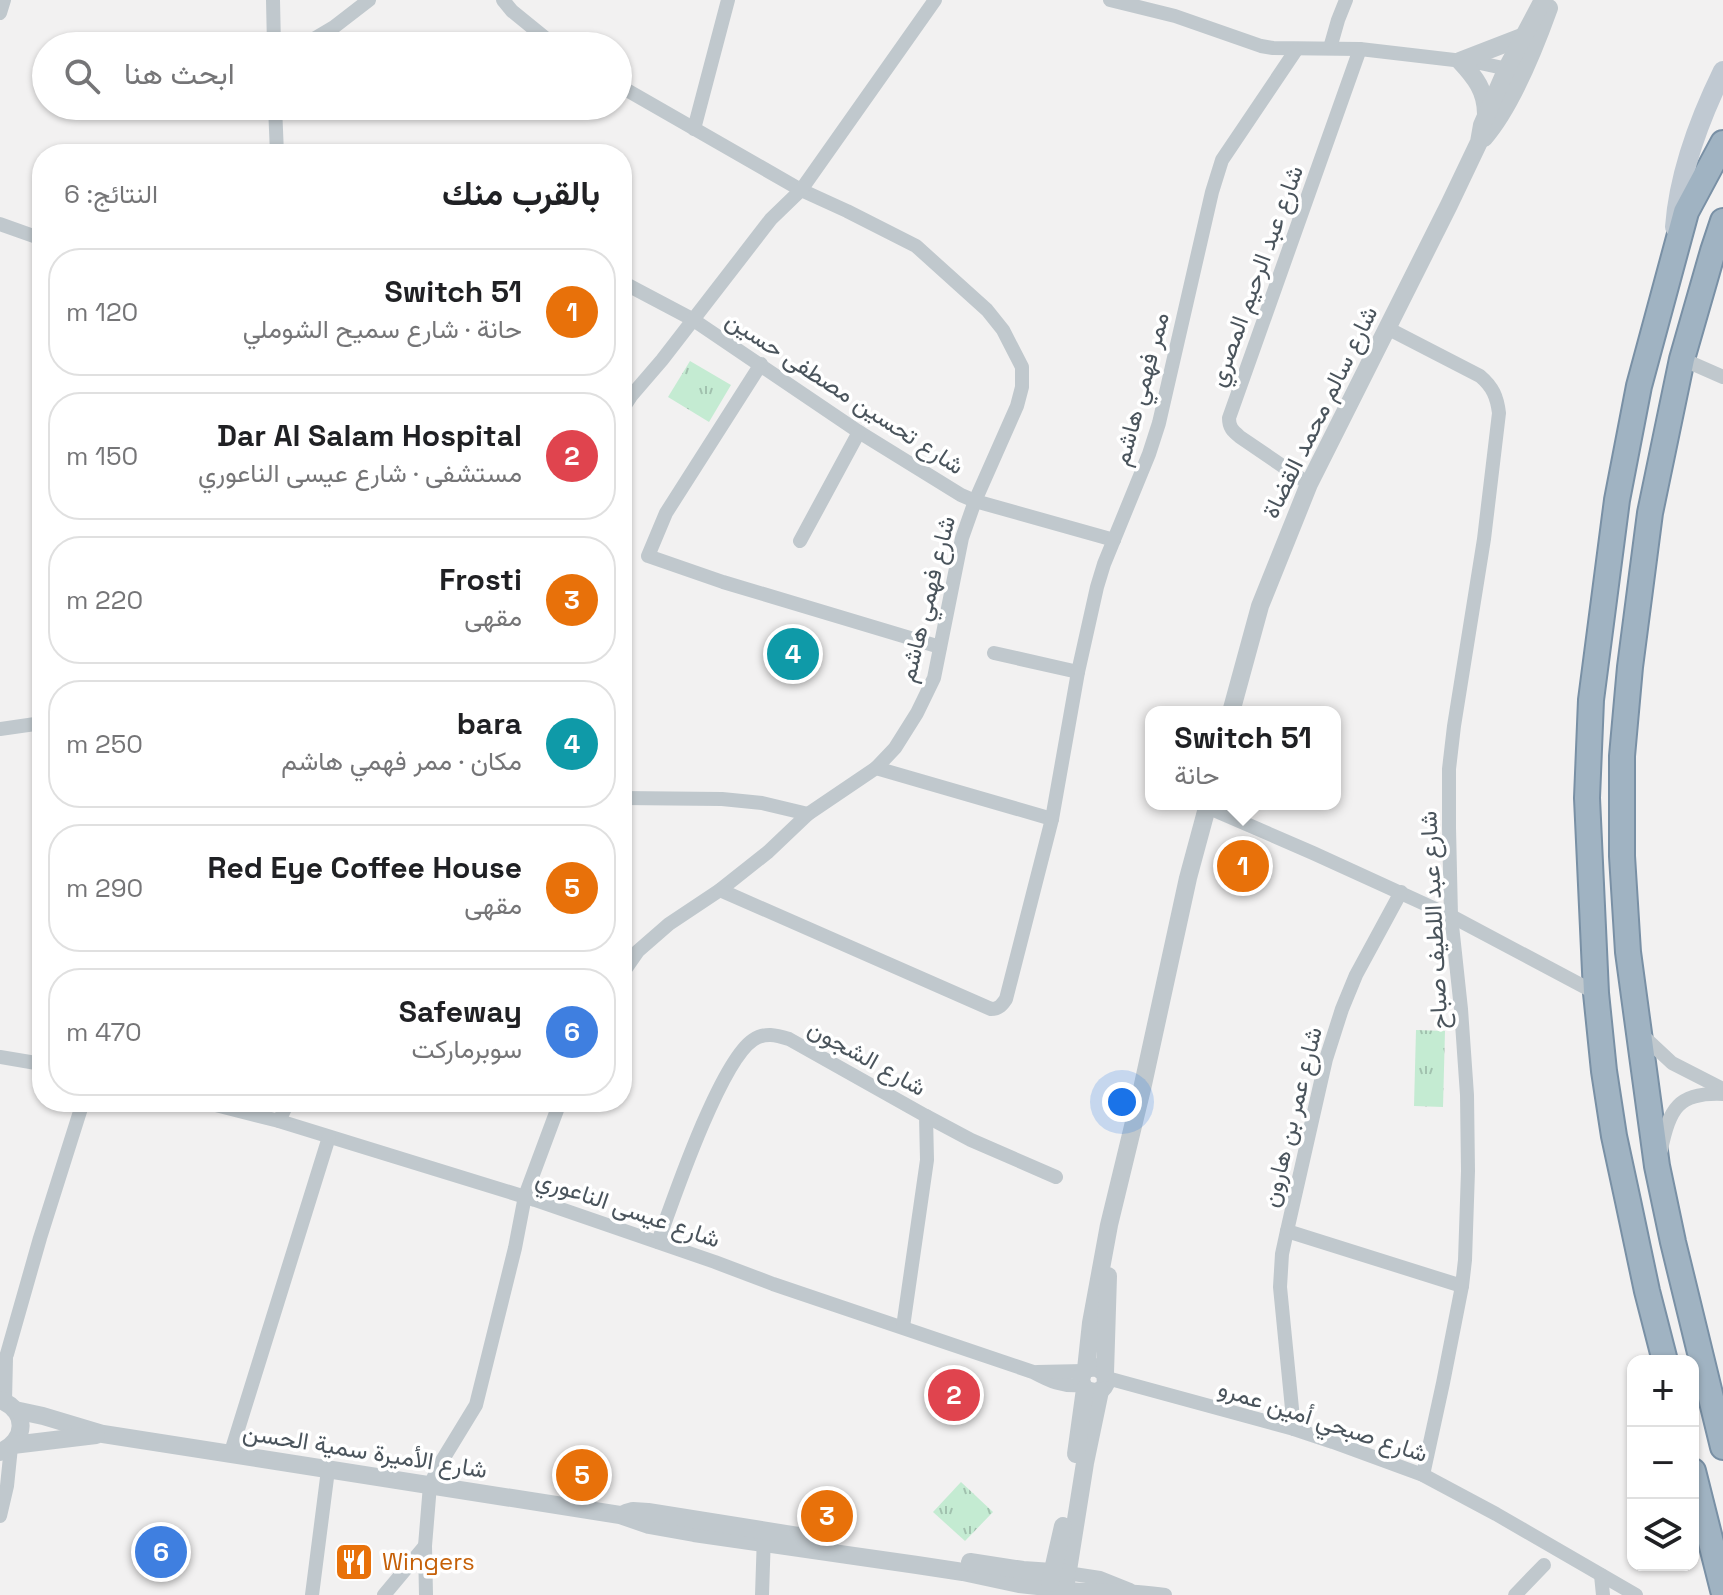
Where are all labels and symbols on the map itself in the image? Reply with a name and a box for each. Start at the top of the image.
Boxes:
street label: شارع عبد الرحيم المصري [1201,161,1314,392]
street label: شارع سالم محمد القضاة [1255,301,1385,523]
street label: شارع تحسين مصطفى حسين [720,304,970,482]
street label: ممر فهمي هاشم [1105,309,1180,470]
street label: شارع فهمي هاشم [891,513,966,686]
pin: 4 [767,624,819,684]
street label: شارع عبد اللطيف صباح [1412,810,1456,1030]
pin: 1 [1217,836,1269,896]
street label: شارع الشجون [802,1012,932,1104]
street label: شارع عمر بن هارون [1254,1024,1330,1210]
your location [1102,1082,1142,1122]
street label: شارع عيسى الناعوري [531,1162,724,1258]
pin: 2 [928,1365,980,1425]
street label: شارع صبحي أمين عمرو [1213,1372,1432,1473]
street label: شارع الأميرة سمية الحسن [240,1416,490,1486]
pin: 5 [556,1445,608,1505]
pin: 3 [801,1486,853,1546]
pin: 6 [135,1522,187,1582]
restaurant icon: Wingers [333,1541,375,1583]
place label: Wingers [382,1546,475,1577]

